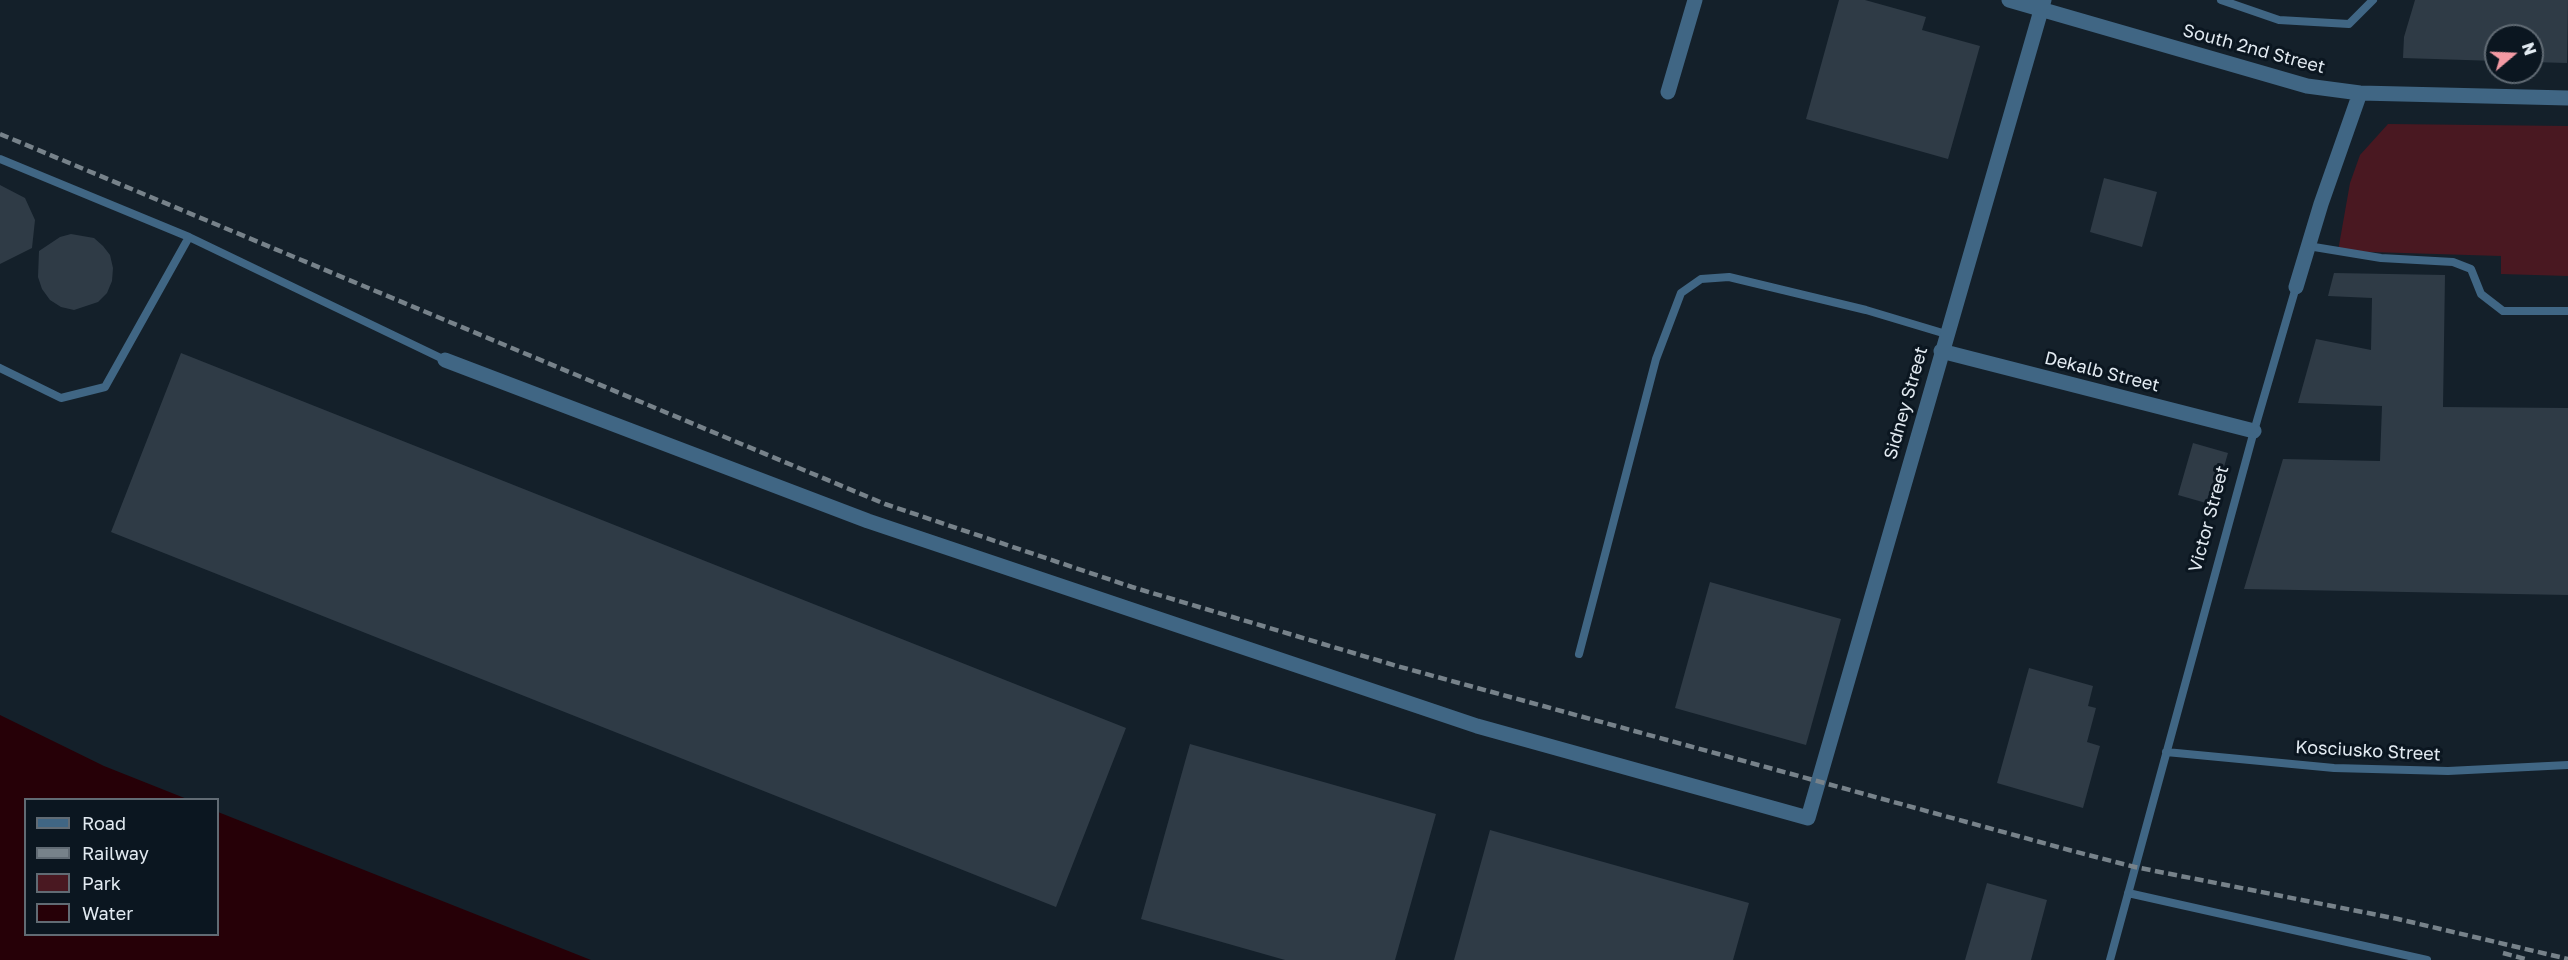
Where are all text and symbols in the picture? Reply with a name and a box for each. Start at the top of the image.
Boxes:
street label: South 2nd Street [2181,20,2327,78]
north arrow [2484,24,2544,84]
text: N [2518,40,2541,58]
street label: Sidney Street [1880,344,1932,462]
street label: Dekalb Street [2042,347,2162,397]
street label: Victor Street [2184,463,2234,575]
street label: Kosciusko Street [2295,736,2441,766]
legend [24,798,219,936]
text: Road [82,812,126,834]
text: Railway [82,842,149,864]
text: Park [82,872,121,894]
text: Water [82,902,133,924]

